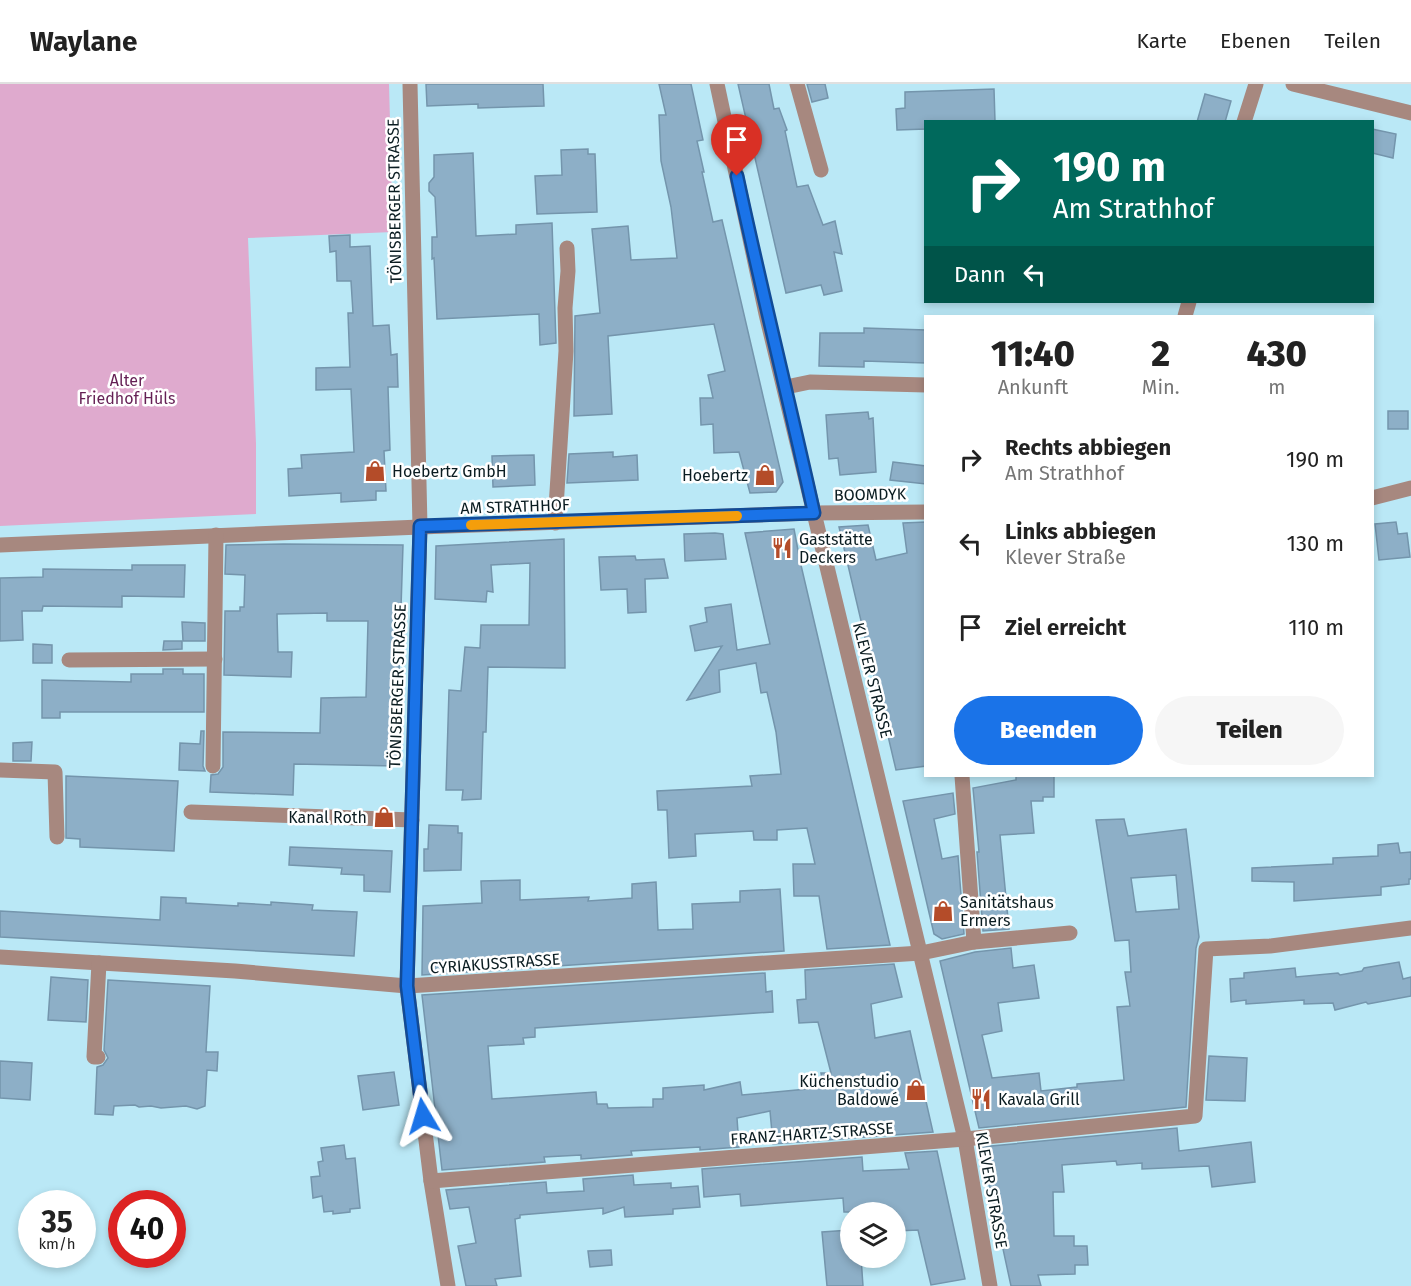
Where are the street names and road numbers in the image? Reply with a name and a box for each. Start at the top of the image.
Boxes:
street label: TÖNISBERGER STRASSE [384,118,405,284]
street label: BOOMDYK [834,484,907,505]
street label: AM STRATHHOF [460,495,570,518]
street label: TÖNISBERGER STRASSE [385,603,410,769]
street label: KLEVER STRASSE [849,620,896,740]
street label: CYRIAKUSSTRASSE [429,949,561,978]
street label: FRANZ-HARTZ-STRASSE [730,1118,894,1149]
street label: KLEVER STRASSE [972,1130,1011,1250]

